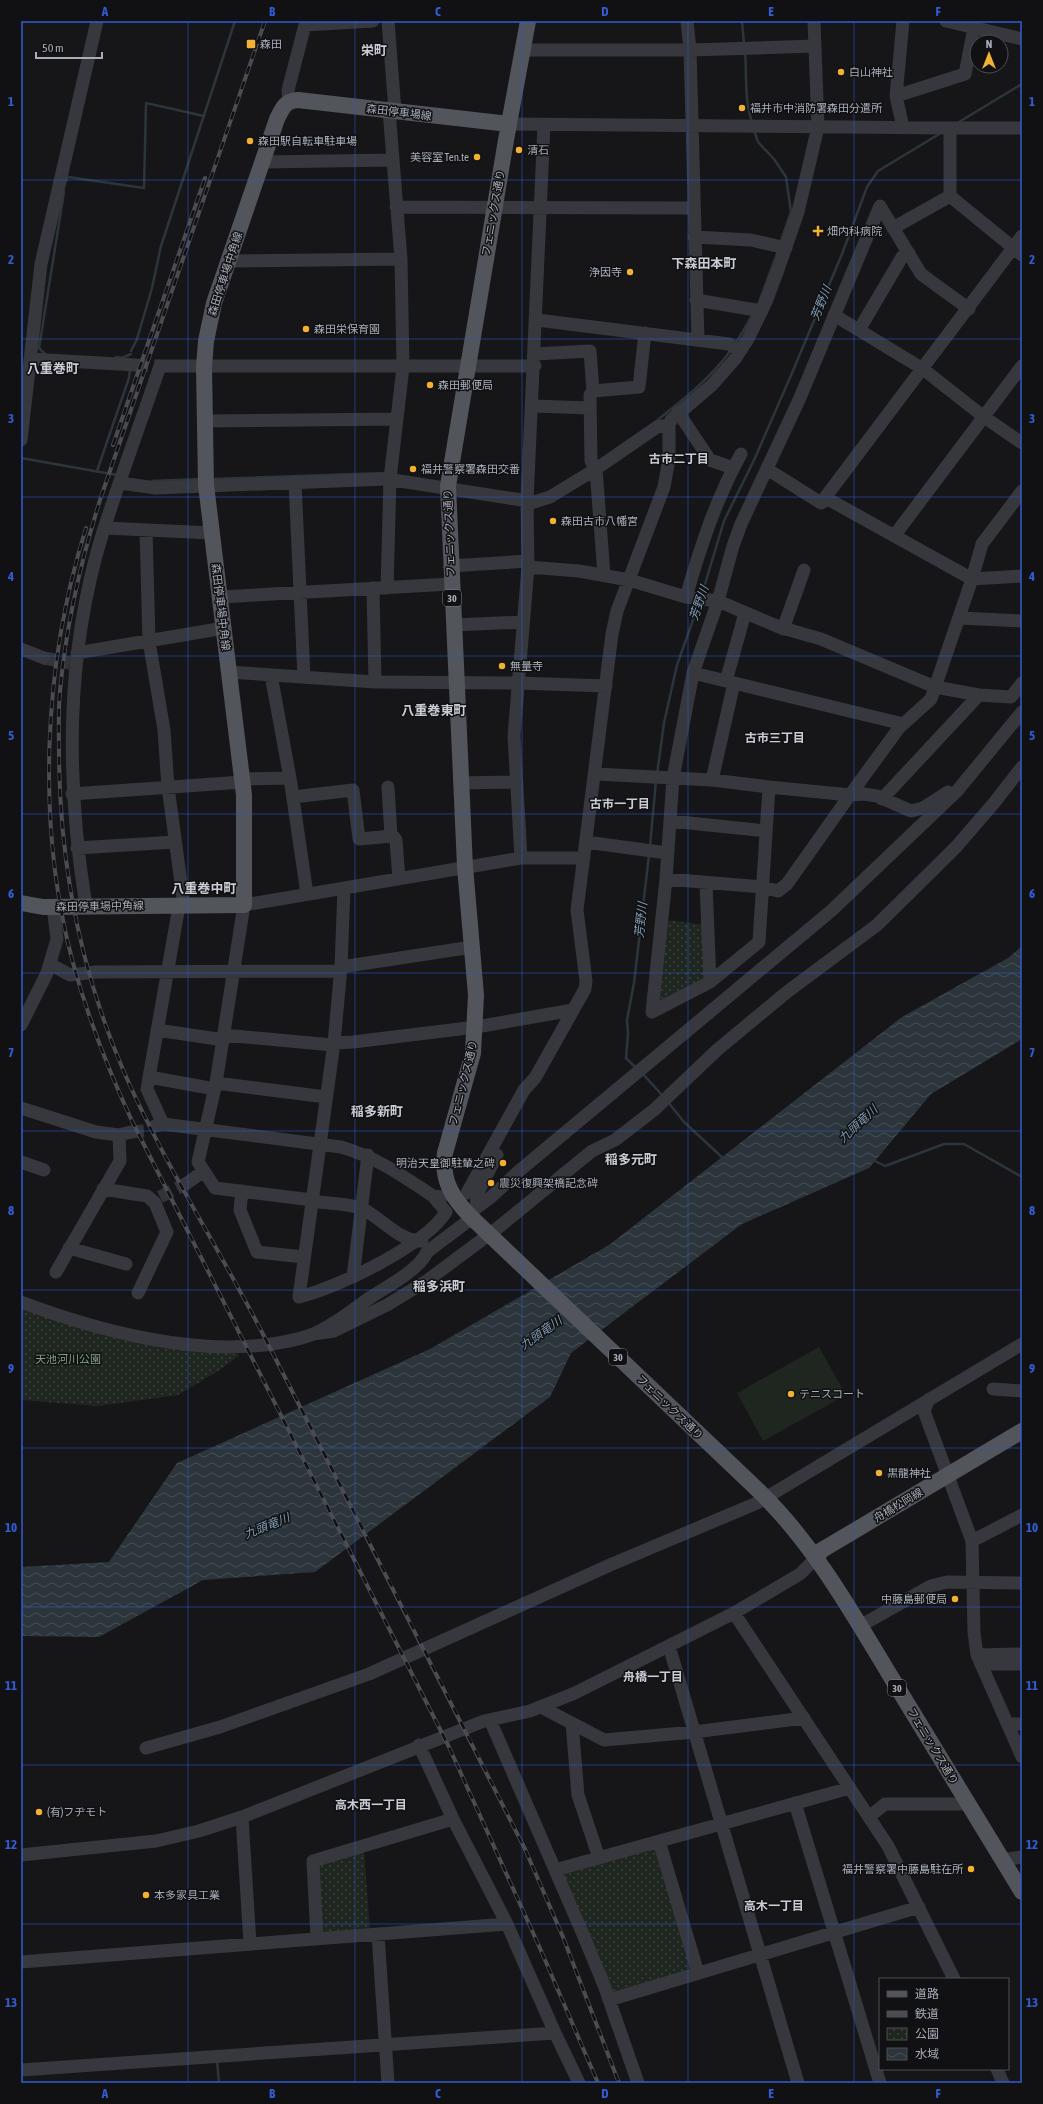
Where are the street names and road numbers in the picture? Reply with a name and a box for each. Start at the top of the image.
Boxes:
street label: 森田停車場線 [366,102,432,122]
street label: フェニックス通り [479,169,507,257]
street label: 森田停車場中角線 [206,230,244,318]
street label: フェニックス通り [441,489,457,577]
street label: 森田停車場中角線 [210,563,232,651]
road number: 30 [443,590,461,606]
street label: 森田停車場中角線 [56,899,144,913]
street label: フェニックス通り [447,1039,479,1127]
road number: 30 [609,1349,627,1365]
street label: フェニックス通り [634,1372,706,1442]
street label: 舟橋松岡線 [871,1486,925,1524]
road number: 30 [888,1680,906,1696]
street label: フェニックス通り [905,1705,961,1787]

